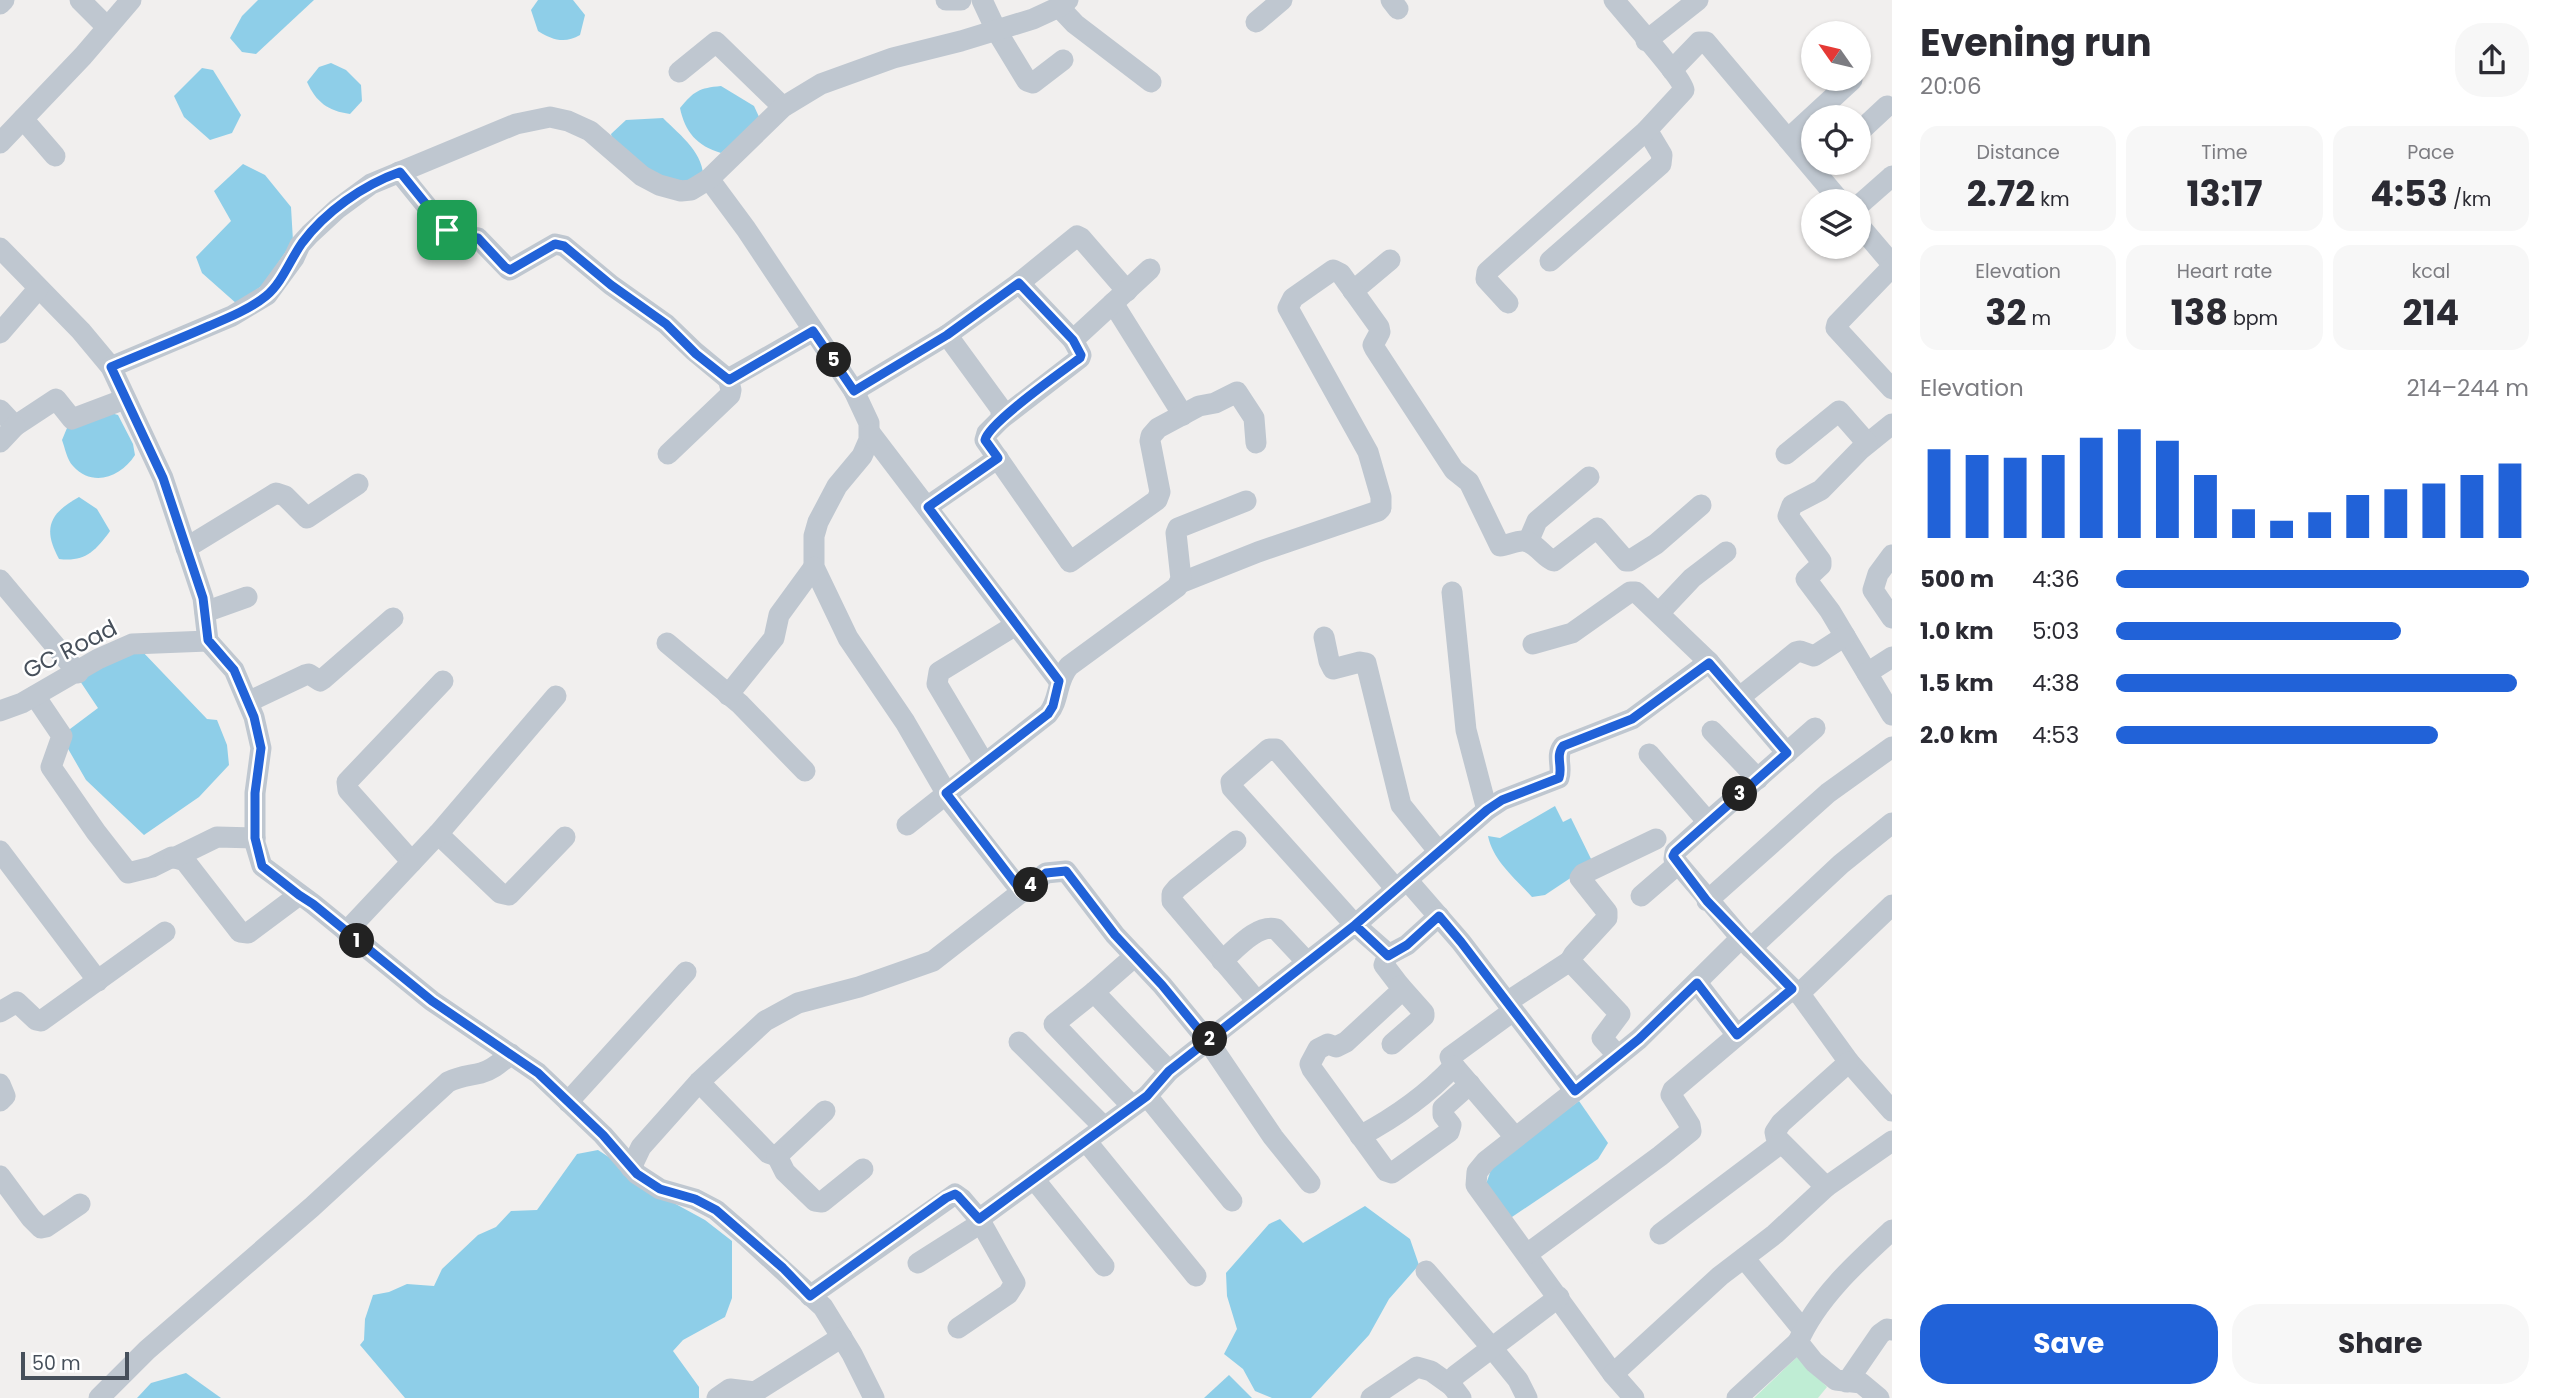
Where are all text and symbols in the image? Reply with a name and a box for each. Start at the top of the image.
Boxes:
text: Evening run [1920,16,2152,69]
north arrow [1801,21,1871,91]
map controls [1801,21,1871,259]
button: share [2455,23,2529,97]
text: 20:06 [1920,70,1982,102]
button: locate [1801,105,1871,175]
text: Distance [1977,139,2060,166]
text: Time [2201,139,2248,166]
text: Pace [2407,139,2454,166]
text: 2.72 [1967,169,2035,218]
text: 13:17 [2186,169,2263,218]
text: 4:53 [2370,169,2448,218]
text: km [2035,186,2070,213]
text: /km [2448,186,2491,213]
button: layers [1801,189,1871,259]
pin [417,200,477,260]
icon: arrive [428,211,466,249]
text: Elevation [1975,258,2061,285]
text: Heart rate [2177,258,2272,285]
text: kcal [2411,258,2450,285]
text: 32 [1985,288,2026,337]
text: 138 [2171,288,2228,337]
text: 214 [2402,288,2459,337]
text: m [2026,305,2051,332]
text: bpm [2228,305,2278,332]
pin: 5 [816,342,852,378]
text: 5 [827,346,840,373]
text: Elevation [1920,372,2024,404]
text: 214–244 m [2406,372,2529,404]
text: 500 m [1920,563,1994,595]
text: 4:36 [2032,563,2080,595]
street label: GC Road [17,612,123,686]
text: 1.0 km [1920,615,1994,647]
text: 5:03 [2032,615,2079,647]
text: 1.5 km [1920,667,1994,699]
text: 4:38 [2032,667,2079,699]
text: 2.0 km [1920,719,1998,751]
text: 4:53 [2032,719,2079,751]
pin: 3 [1722,776,1758,812]
text: 3 [1734,780,1745,807]
pin: 4 [1014,868,1048,903]
text: 4 [1024,871,1037,898]
pin: 1 [340,923,374,958]
text: 1 [353,927,360,954]
pin: 2 [1192,1021,1228,1056]
text: 2 [1204,1025,1215,1052]
button: Save [1920,1304,2218,1384]
button: Share [2232,1304,2529,1384]
scale bar [21,1349,130,1381]
text: 50 m [32,1350,81,1377]

